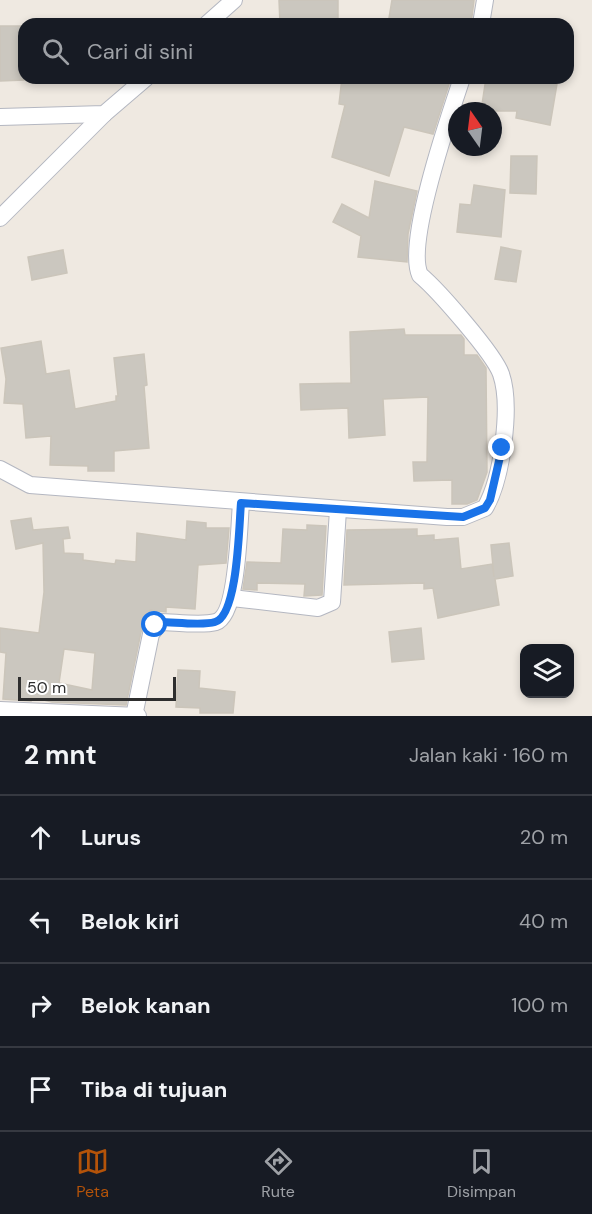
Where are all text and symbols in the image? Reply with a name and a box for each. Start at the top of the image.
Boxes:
search box [18,18,574,84]
icon: search [39,35,72,68]
text: Cari di sini [87,37,193,66]
north arrow [448,102,502,156]
route end [488,434,514,460]
route start [141,611,167,637]
map controls [520,644,574,698]
button: layers [520,644,574,698]
scale bar [18,674,176,702]
text: 50 m [27,677,66,698]
text: 2 mnt [24,738,97,772]
text: Jalan kaki · 160 m [409,742,568,768]
icon: ahead [24,821,57,854]
text: Lurus [81,823,141,852]
text: 20 m [520,824,568,850]
icon: left [24,905,57,938]
text: Belok kiri [81,907,179,936]
text: 40 m [519,908,568,934]
icon: right [24,989,57,1022]
text: Belok kanan [81,991,211,1020]
text: 100 m [511,992,568,1018]
icon: arrive [24,1073,57,1106]
text: Tiba di tujuan [81,1075,227,1104]
tab: Peta [76,1145,109,1202]
tab: Rute [261,1145,295,1202]
tab: Disimpan [447,1145,516,1202]

